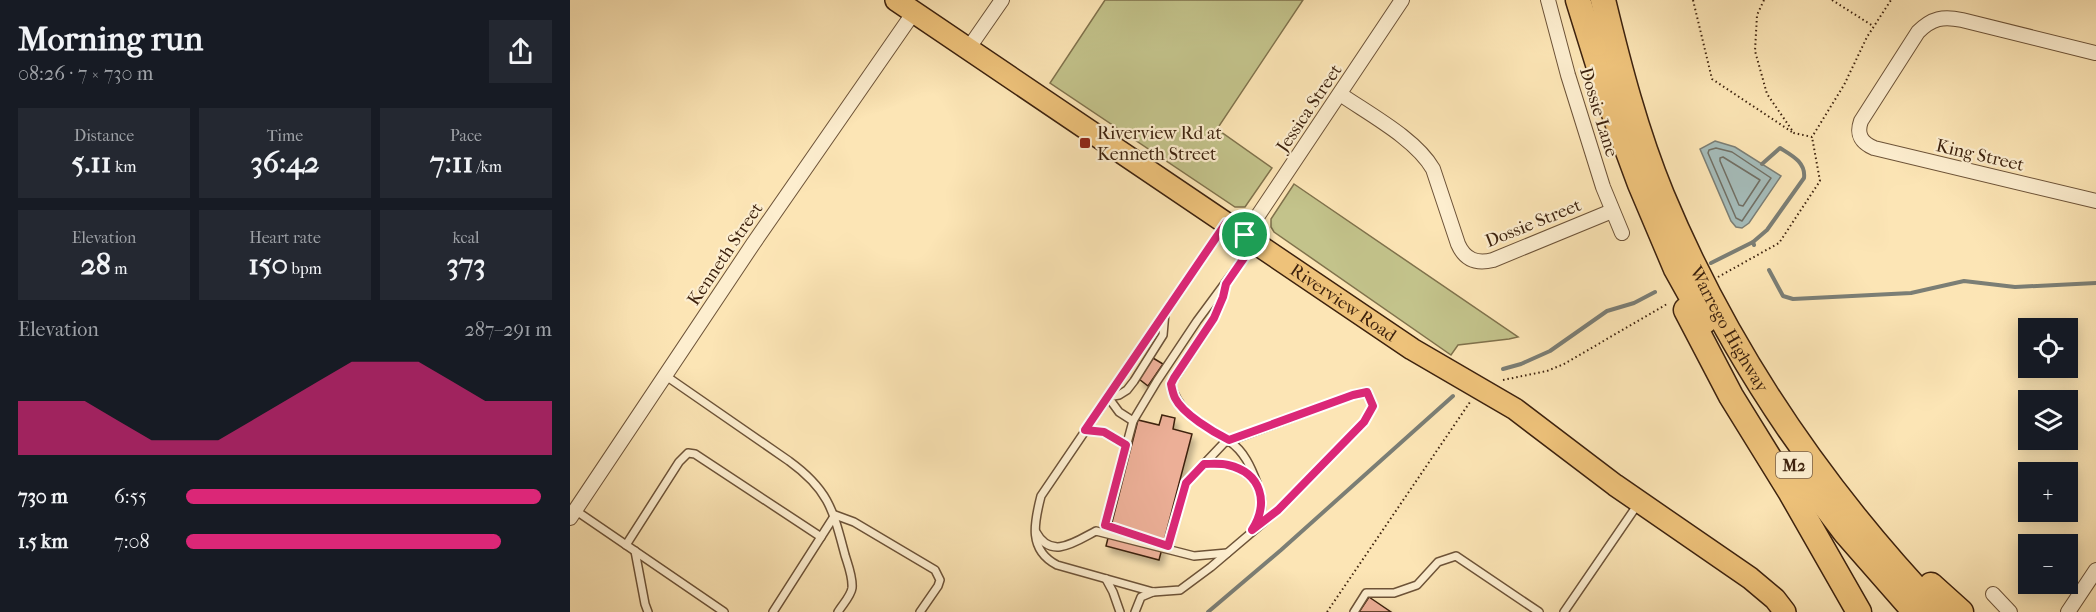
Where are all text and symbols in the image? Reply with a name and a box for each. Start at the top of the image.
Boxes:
text: Morning run [18,20,203,59]
button: share [489,20,552,83]
street label: Jessica Street [1271,60,1347,158]
text: 08:26 · 7 × 730 m [18,62,153,85]
street label: Dossie Lane [1575,65,1622,160]
place label: Riverview Rd at Kenneth Street [1097,123,1222,165]
text: Distance [74,126,134,145]
text: Time [267,126,303,145]
text: Pace [450,126,482,145]
street label: King Street [1934,135,2027,176]
marker: Riverview Rd at Kenneth Street [1078,136,1092,150]
text: 5.11 [71,145,112,180]
text: 36:42 [251,145,319,180]
text: 7:11 [430,145,473,180]
text: km [112,157,137,176]
text: /km [473,157,502,176]
street label: Dossie Street [1482,194,1585,252]
street label: Kenneth Street [683,198,768,310]
pin [1219,209,1270,260]
icon: arrive [1228,218,1261,251]
text: Elevation [72,228,136,247]
text: Heart rate [249,228,321,247]
text: kcal [453,228,479,247]
text: 28 [80,247,111,282]
text: 150 [248,247,288,282]
text: 373 [446,247,486,282]
text: m [111,259,128,278]
text: bpm [288,259,322,278]
street label: Riverview Road [1286,260,1400,346]
street label: Warrego Highway [1685,262,1773,397]
text: Elevation [18,318,99,341]
text: 287–291 m [464,318,552,341]
map controls [2018,318,2078,594]
button: locate [2018,318,2078,378]
button: layers [2018,390,2078,450]
road number: M2 [1776,452,1812,478]
button: + [2018,462,2078,522]
text: 730 m [18,485,68,508]
text: 6:55 [114,485,147,508]
text: 1.5 km [18,530,68,553]
text: 7:08 [114,530,150,553]
button: − [2018,534,2078,594]

